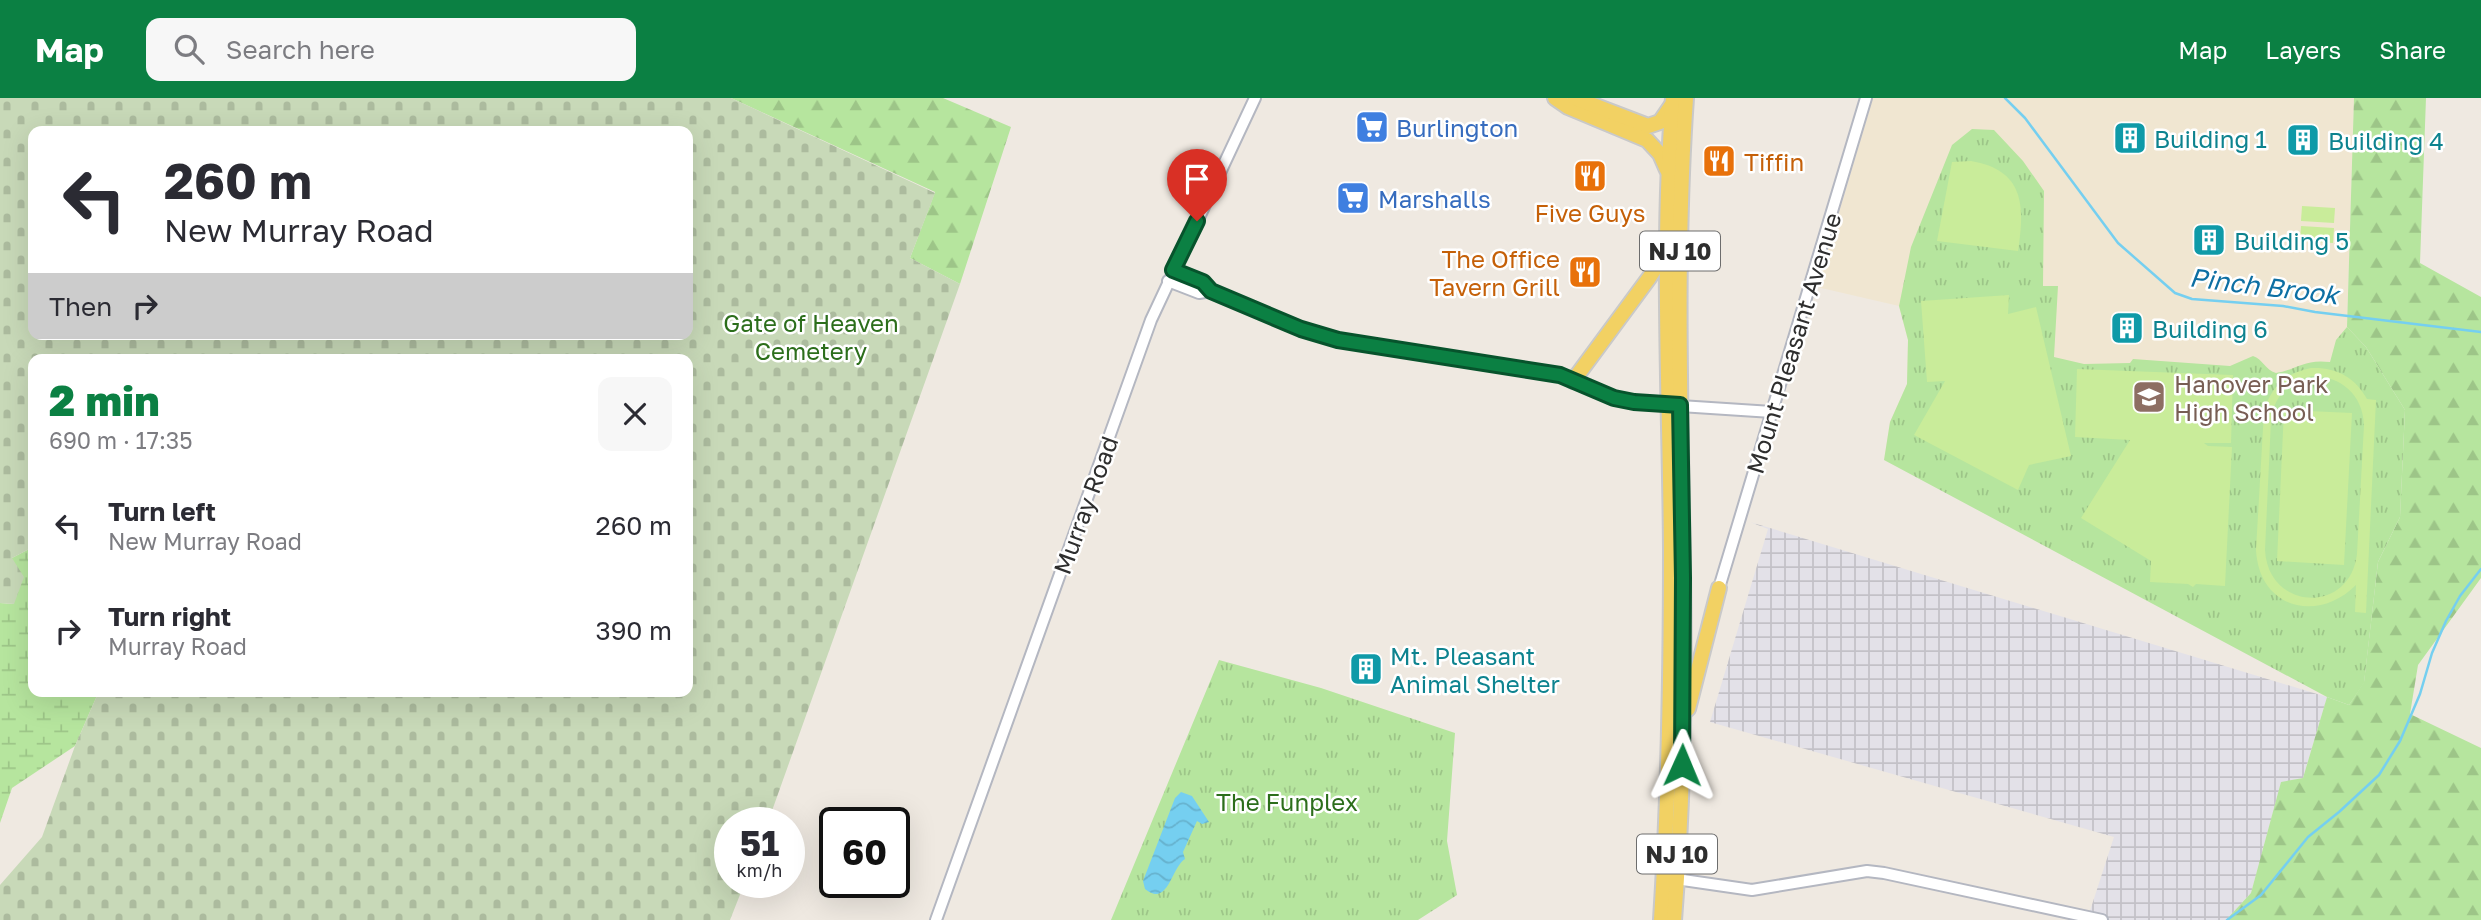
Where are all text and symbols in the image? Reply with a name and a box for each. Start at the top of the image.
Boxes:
search box [146,18,636,81]
text: Map [35,30,104,69]
icon: search [170,30,208,68]
text: Search here [226,34,375,65]
text: Map [2178,35,2227,64]
text: Layers [2265,35,2341,64]
text: Share [2379,35,2446,64]
supermarket icon: Burlington [1353,108,1391,146]
place label: Burlington [1396,113,1518,142]
building icon: Building 1 [2111,119,2149,157]
building icon: Building 4 [2284,121,2322,159]
place label: Building 1 [2154,124,2267,153]
place label: Building 4 [2328,126,2444,155]
restaurant icon: Tiffin [1700,142,1738,180]
place label: Tiffin [1744,147,1804,176]
pin [1167,149,1227,221]
text: 260 m [164,151,312,210]
icon: left [49,154,140,245]
restaurant icon: Five Guys [1571,157,1609,195]
icon: arrive [1178,160,1216,198]
supermarket icon: Marshalls [1334,179,1372,217]
place label: Marshalls [1378,184,1491,213]
place label: Five Guys [1534,198,1646,227]
street label: Mount Pleasant Avenue [1739,209,1847,477]
text: New Murray Road [164,211,434,249]
building icon: Building 5 [2190,221,2228,259]
place label: Building 5 [2234,226,2349,255]
road number: NJ 10 [1640,232,1720,270]
place label: The Office Tavern Grill [1429,244,1560,301]
restaurant icon: The Office Tavern Grill [1566,253,1604,291]
water label: Pinch Brook [2188,261,2343,311]
icon: right [126,287,164,325]
text: Then [49,291,112,322]
park label: Gate of Heaven Cemetery [723,308,899,365]
building icon: Building 6 [2108,309,2146,347]
place label: Building 6 [2152,314,2268,343]
place label: Hanover Park High School [2174,369,2329,426]
text: 2 min [49,375,160,425]
button: close [598,377,672,451]
school or university icon: Hanover Park High School [2130,378,2168,416]
text: 690 m · 17:35 [49,426,193,454]
street label: Murray Road [1047,432,1123,578]
text: Turn left [108,496,216,527]
icon: left [49,507,87,545]
text: 260 m [596,510,672,541]
text: New Murray Road [108,527,302,555]
text: Turn right [108,601,231,632]
icon: right [49,612,87,650]
text: 390 m [595,615,672,646]
text: Murray Road [108,632,247,660]
place label: Mt. Pleasant Animal Shelter [1390,641,1560,698]
building icon: Mt. Pleasant Animal Shelter [1347,650,1385,688]
position arrow [1645,728,1719,802]
park label: The Funplex [1216,787,1358,816]
speed limit sign: 60 [819,807,910,898]
text: 51 [740,822,779,864]
road number: NJ 10 [1637,834,1717,874]
text: km/h [737,859,782,881]

